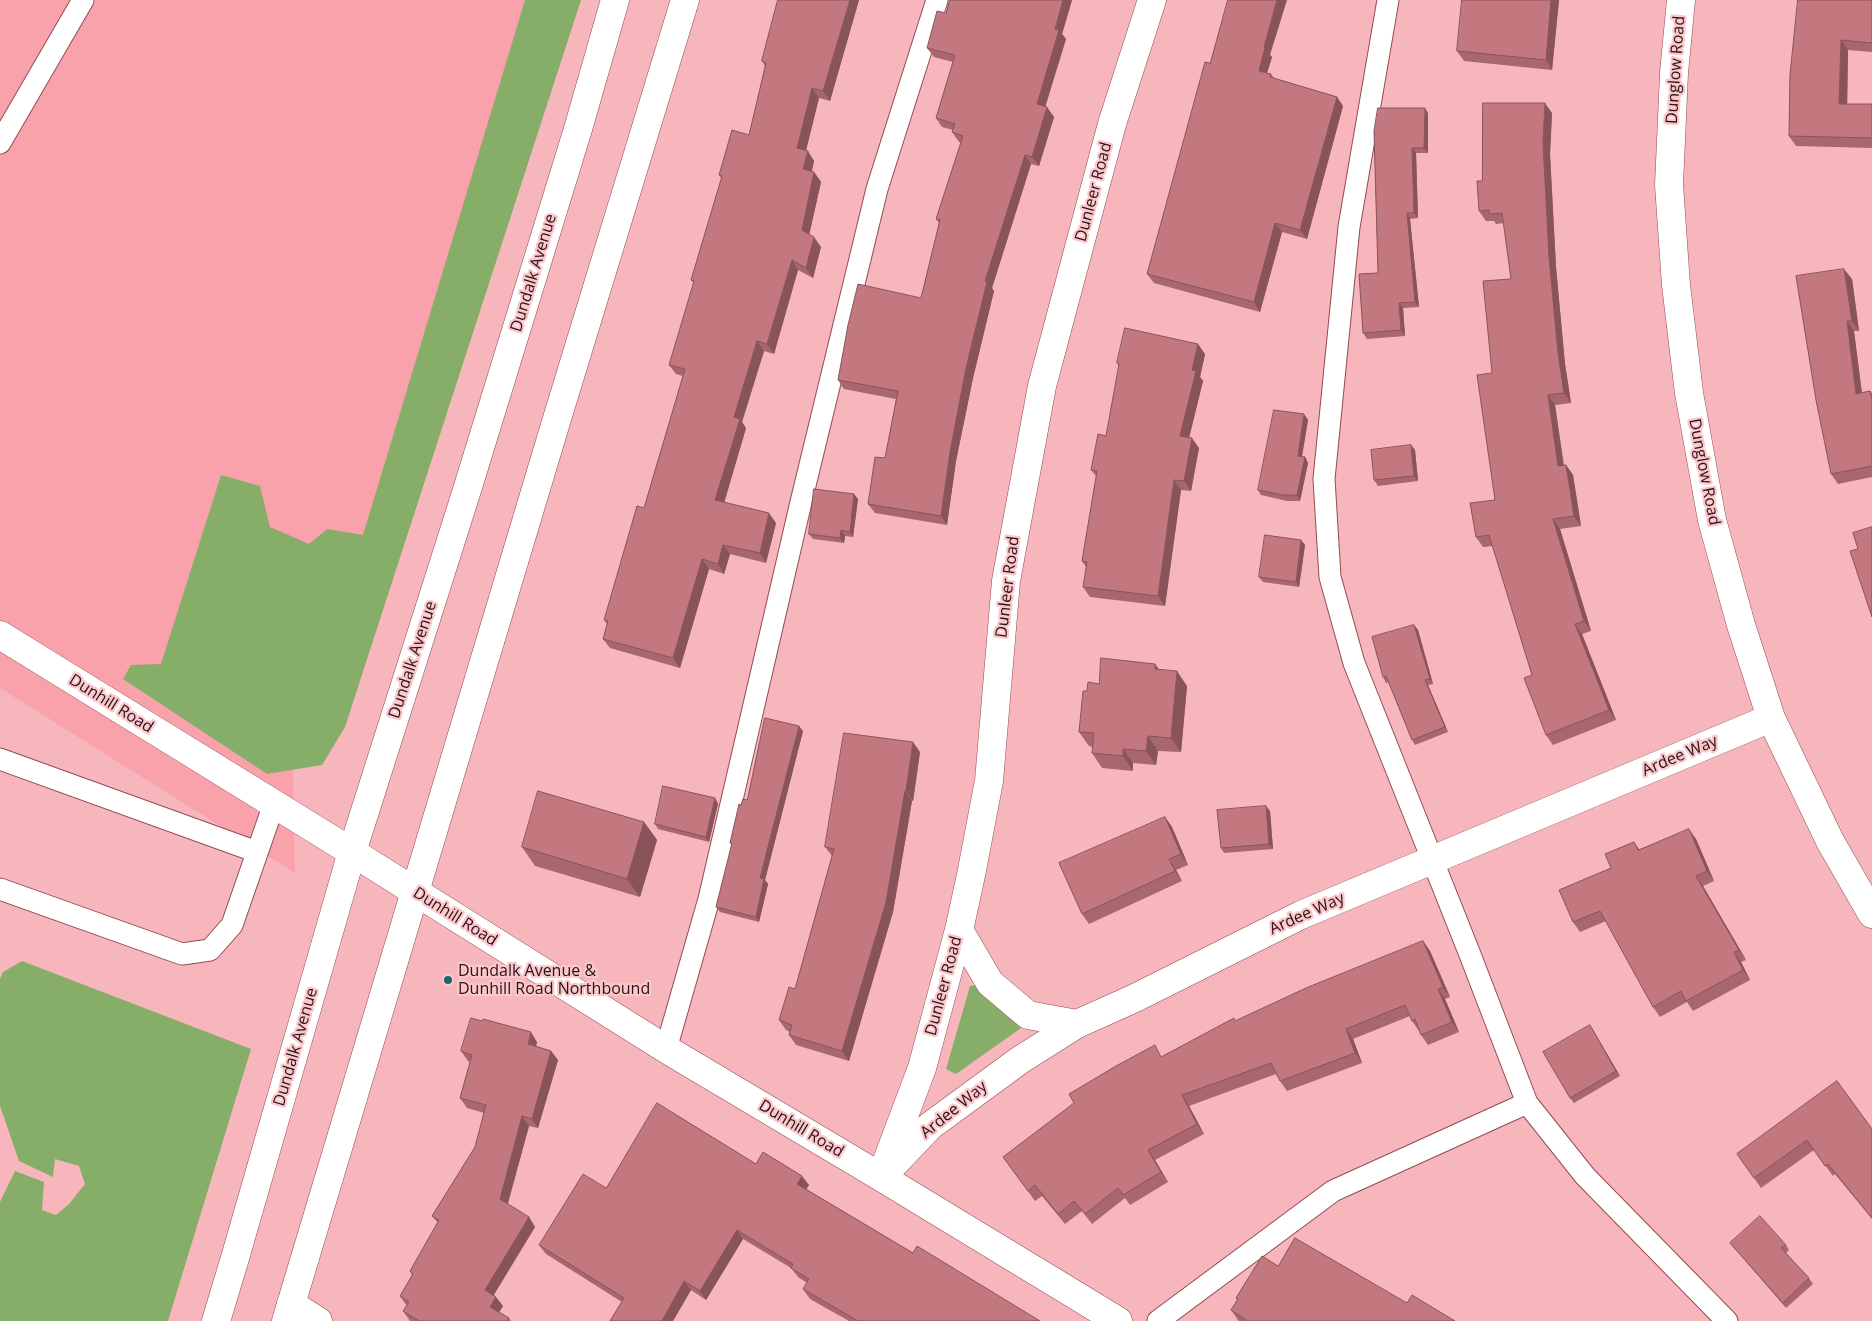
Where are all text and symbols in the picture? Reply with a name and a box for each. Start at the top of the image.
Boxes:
street label: Dunglow Road [1663,15,1689,125]
street label: Dunleer Road [1072,140,1116,244]
street label: Dundalk Avenue [507,212,561,334]
street label: Dunglow Road [1684,417,1724,527]
street label: Dunleer Road [992,535,1024,639]
street label: Dundalk Avenue [385,599,441,721]
street label: Dunhill Road [65,671,157,737]
street label: Ardee Way [1639,731,1721,781]
street label: Dunhill Road [409,884,501,950]
street label: Ardee Way [1266,889,1348,939]
street label: Dunleer Road [922,934,966,1038]
place label: Dundalk Avenue & Dunhill Road Northbound [458,961,650,999]
marker: Dundalk Avenue & Dunhill Road Northbound [442,974,454,986]
street label: Dundalk Avenue [270,986,322,1108]
street label: Ardee Way [917,1077,991,1143]
street label: Dunhill Road [755,1096,847,1162]

